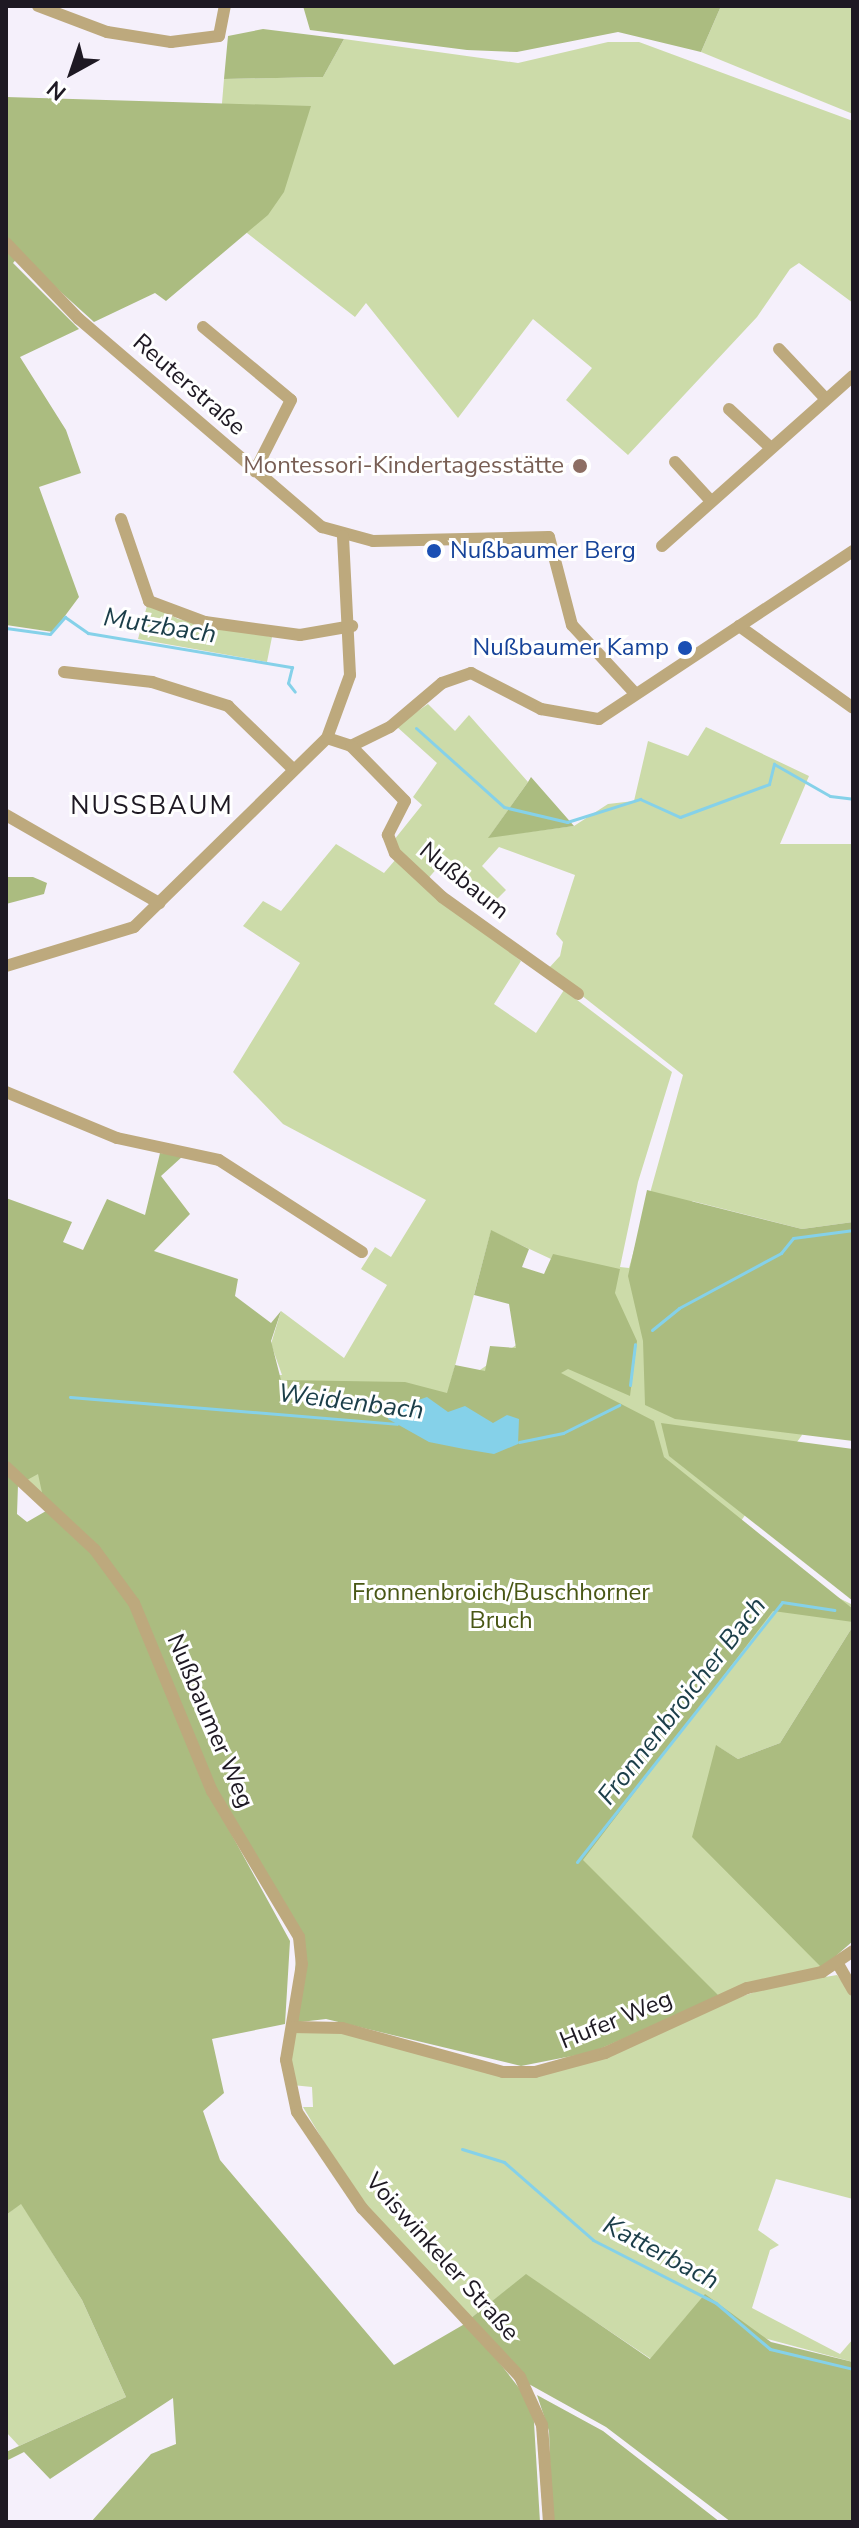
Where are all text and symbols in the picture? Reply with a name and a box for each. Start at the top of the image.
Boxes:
north arrow [32,32,112,112]
text: N [41,74,73,107]
street label: Reuterstraße [127,328,251,442]
place label: Montessori-Kindertagesstätte [243,452,564,480]
marker: Montessori-Kindertagesstätte [571,457,589,475]
place label: Nußbaumer Berg [450,537,636,565]
marker: Nußbaumer Berg [425,542,443,560]
water label: Mutzbach [101,602,219,650]
place label: Nußbaumer Kamp [473,634,669,662]
marker: Nußbaumer Kamp [676,639,694,657]
district label: NUSSBAUM [70,790,234,822]
street label: Nußbaum [413,836,515,926]
water label: Weidenbach [276,1378,426,1426]
park label: Fronnenbroich/Buschhorner Bruch [352,1579,650,1635]
water label: Fronnenbroicher Bach [591,1591,773,1811]
street label: Nußbaumer Weg [160,1630,260,1812]
street label: Hufer Weg [556,1984,676,2056]
street label: Voiswinkeler Straße [359,2167,525,2347]
water label: Katterbach [598,2209,724,2297]

